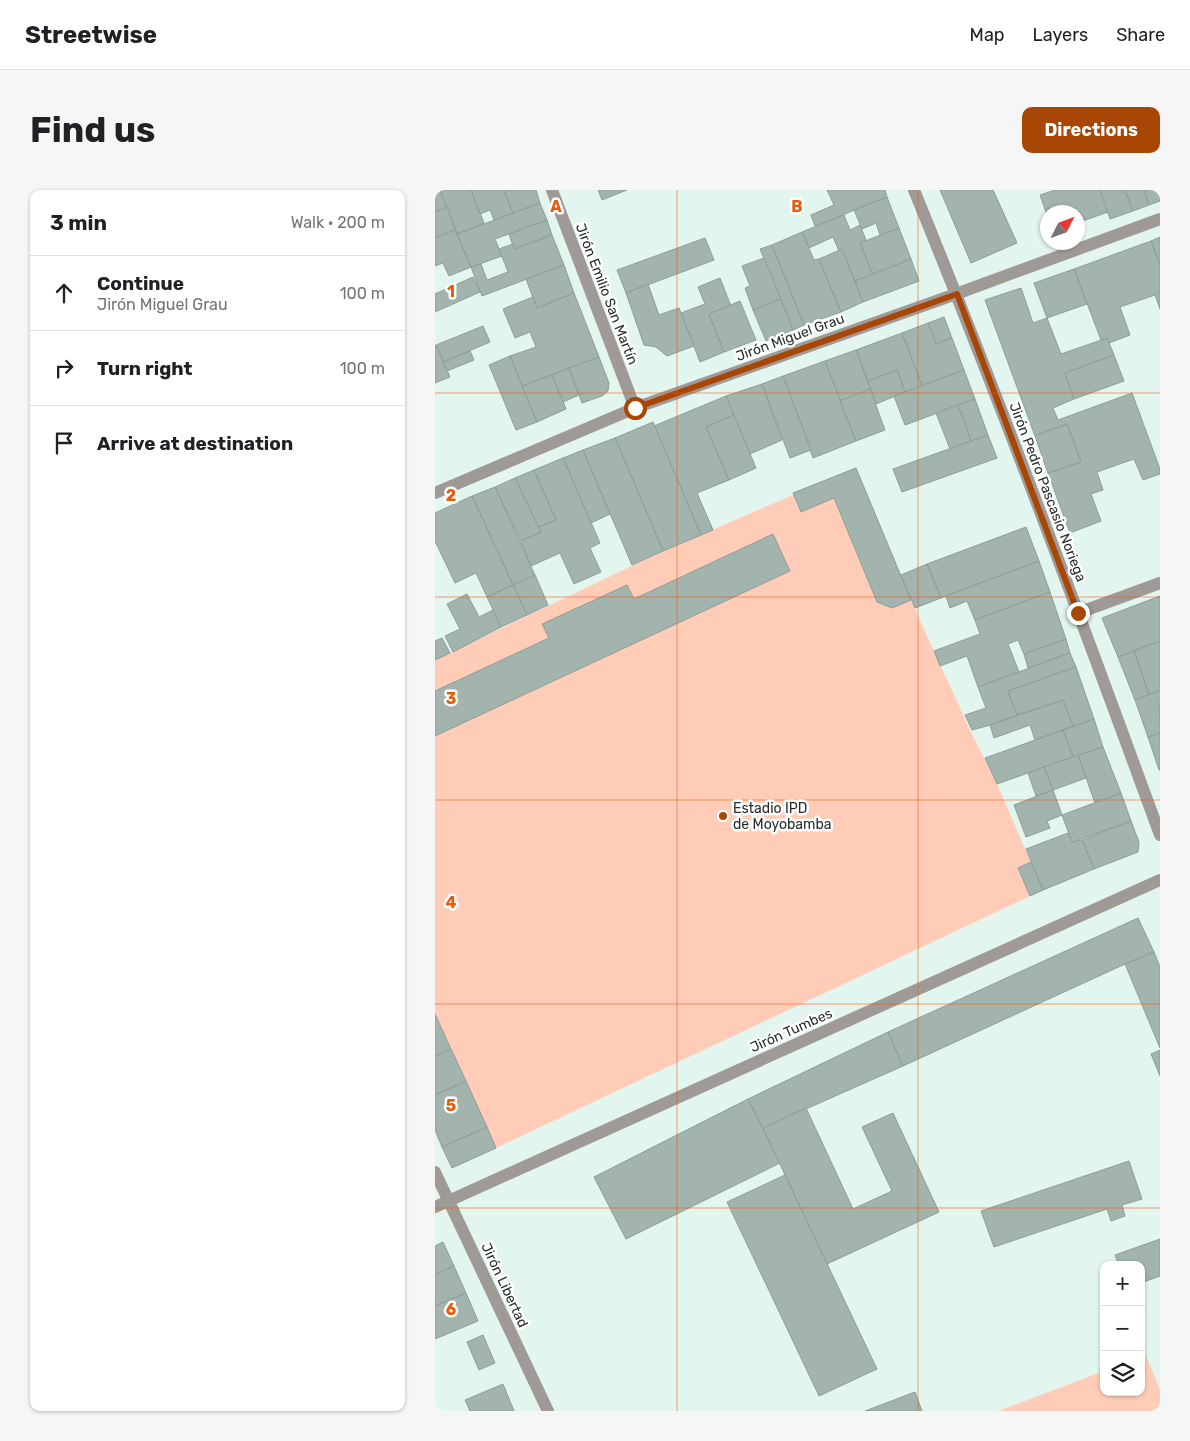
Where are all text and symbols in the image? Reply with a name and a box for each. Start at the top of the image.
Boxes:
text: Streetwise [25,21,157,49]
text: Map [970,24,1005,46]
text: Layers [1033,24,1088,46]
text: Share [1116,24,1165,46]
button: Directions [1022,107,1160,153]
text: Find us [30,109,155,151]
text: A [550,197,562,216]
text: B [791,197,803,216]
north arrow [1040,205,1085,250]
text: 3 min [50,210,107,235]
text: Walk · 200 m [291,213,385,232]
street label: Jirón Emilio San Martín [572,221,641,367]
text: Continue [97,272,184,295]
icon: ahead [50,279,78,307]
text: 1 [447,282,455,301]
text: 100 m [340,284,385,303]
text: Jirón Miguel Grau [97,295,228,314]
street label: Jirón Miguel Grau [734,310,847,365]
icon: right [50,354,78,382]
text: Turn right [97,357,192,380]
text: 100 m [340,359,385,378]
route start [624,397,647,420]
street label: Jirón Pedro Pascasio Noriega [1005,400,1090,584]
icon: arrive [50,429,78,457]
text: Arrive at destination [97,432,293,455]
text: 2 [446,486,456,505]
route end [1067,602,1090,625]
text: 3 [446,689,456,708]
place label: Estadio IPD de Moyobamba [733,800,832,833]
marker: Estadio IPD de Moyobamba [717,810,729,822]
text: 4 [446,893,457,912]
street label: Jirón Tumbes [747,1005,835,1056]
text: 5 [446,1096,456,1115]
street label: Jirón Libertad [477,1240,532,1330]
map controls [1100,1261,1145,1396]
button: + [1100,1261,1145,1306]
text: 6 [446,1300,456,1319]
button: − [1100,1306,1145,1351]
button: layers [1100,1351,1145,1396]

